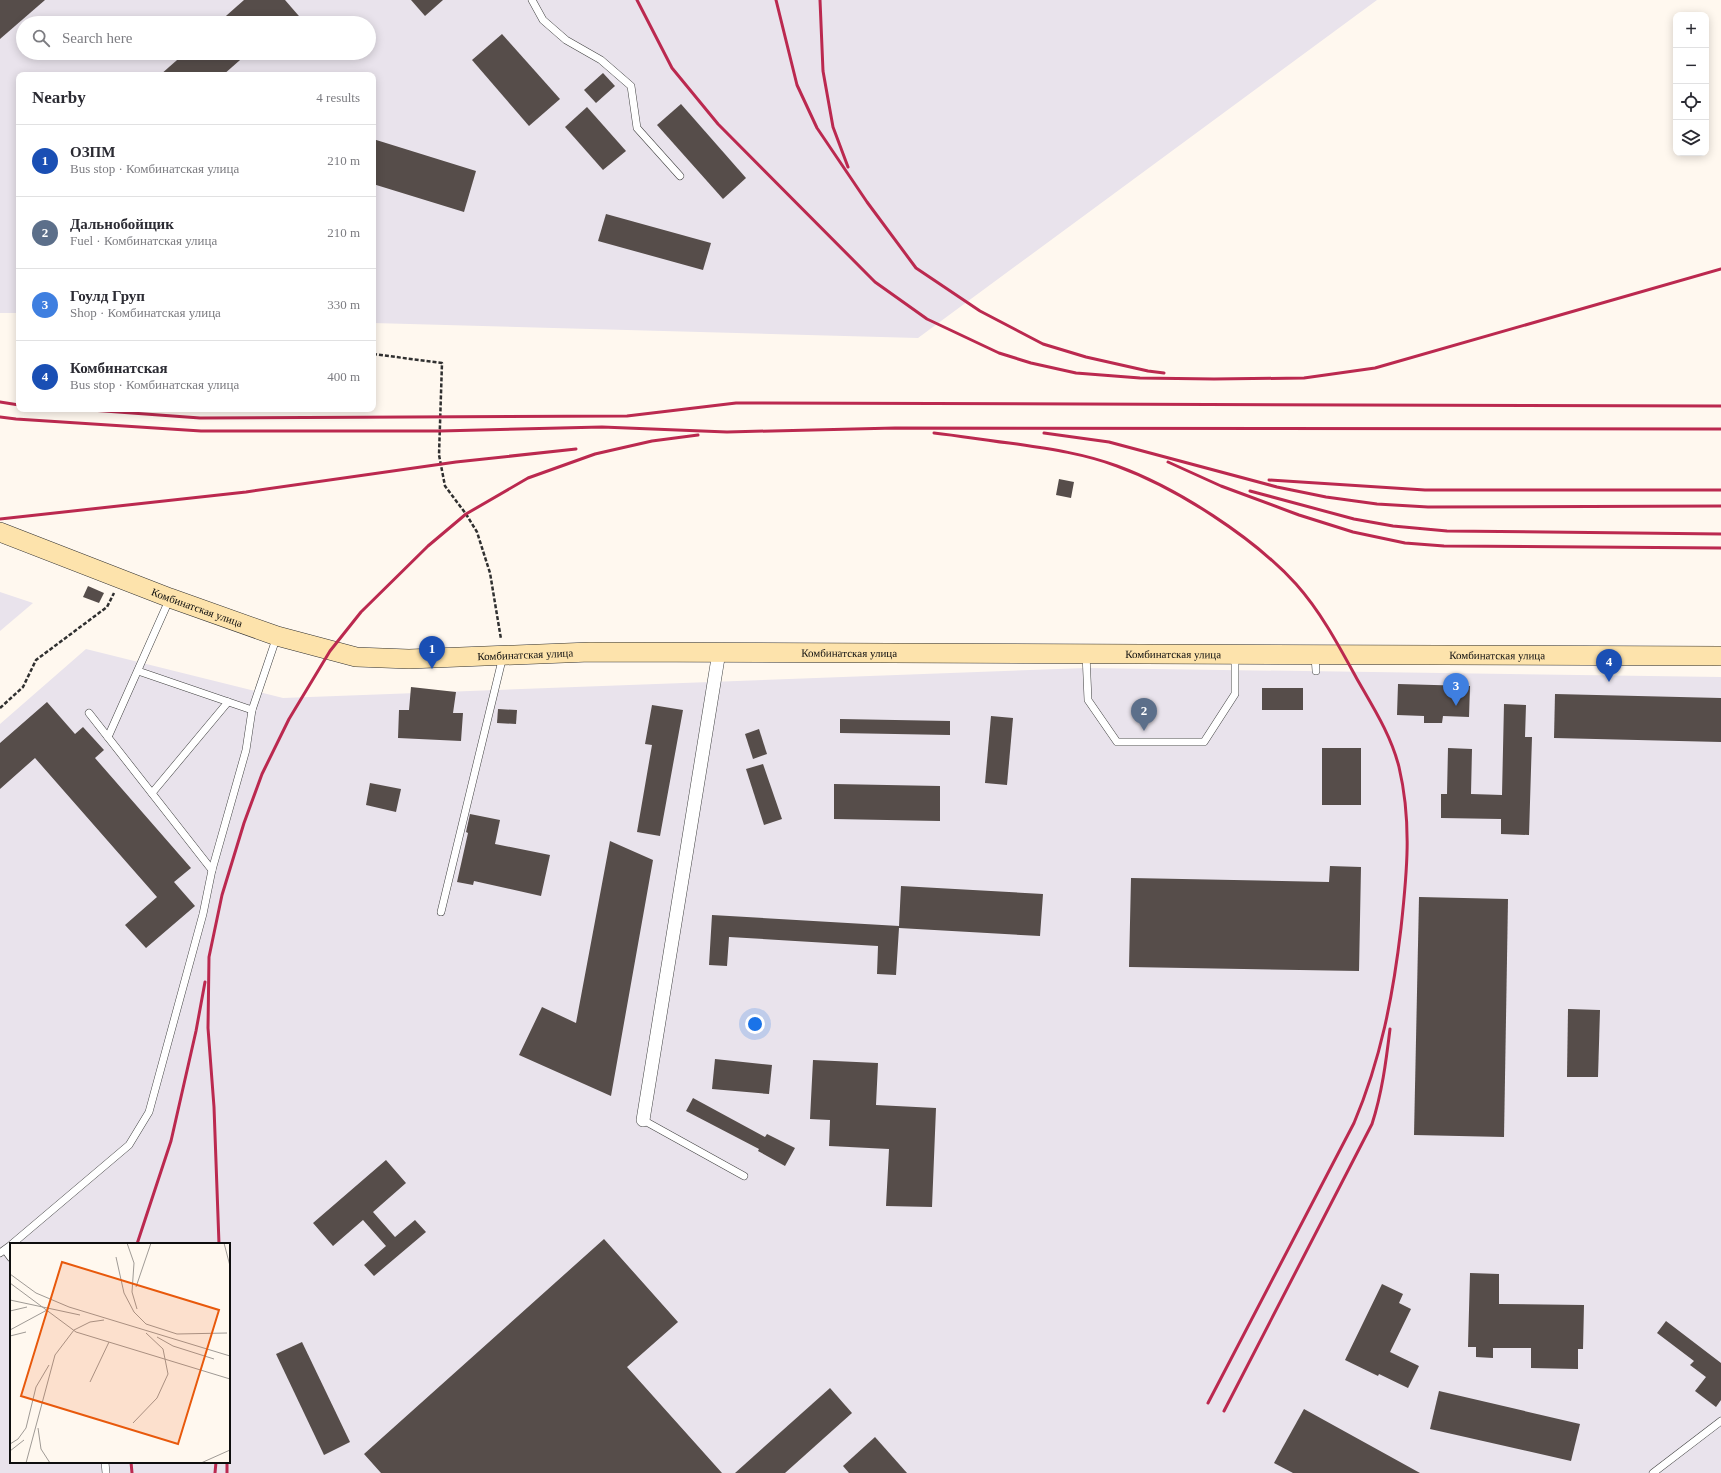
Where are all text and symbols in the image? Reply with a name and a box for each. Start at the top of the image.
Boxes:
map controls [1673,12,1709,156]
button: + [1673,12,1709,48]
search box [16,16,376,60]
icon: search [30,27,52,49]
text: Search here [62,30,132,46]
button: − [1673,48,1709,84]
button: locate [1673,84,1709,120]
text: Nearby [32,88,86,107]
text: 4 results [316,90,360,105]
button: layers [1673,120,1709,156]
text: ОЗПМ [70,144,115,160]
text: 1 [42,153,48,168]
text: 210 m [327,153,360,168]
text: Bus stop · Комбинатская улица [70,161,239,176]
text: Дальнобойщик [70,216,174,232]
text: 2 [42,225,48,240]
text: 210 m [327,225,360,240]
text: Fuel · Комбинатская улица [70,233,217,248]
text: Гоулд Груп [70,288,145,304]
text: 3 [42,297,48,312]
text: 330 m [327,297,360,312]
text: Shop · Комбинатская улица [70,305,221,320]
text: Комбинатская [70,360,168,376]
text: 4 [42,369,48,384]
text: 400 m [327,369,360,384]
text: Bus stop · Комбинатская улица [70,377,239,392]
street label: Комбинатская улица [150,585,244,629]
pin: 1 [419,636,445,669]
street label: Комбинатская улица [477,647,574,662]
street label: Комбинатская улица [801,647,897,659]
street label: Комбинатская улица [1125,648,1221,660]
street label: Комбинатская улица [1449,649,1545,661]
pin: 4 [1596,649,1622,682]
pin: 3 [1443,673,1469,706]
pin: 2 [1131,698,1157,731]
your location [745,1014,765,1034]
inset map [10,1243,230,1463]

